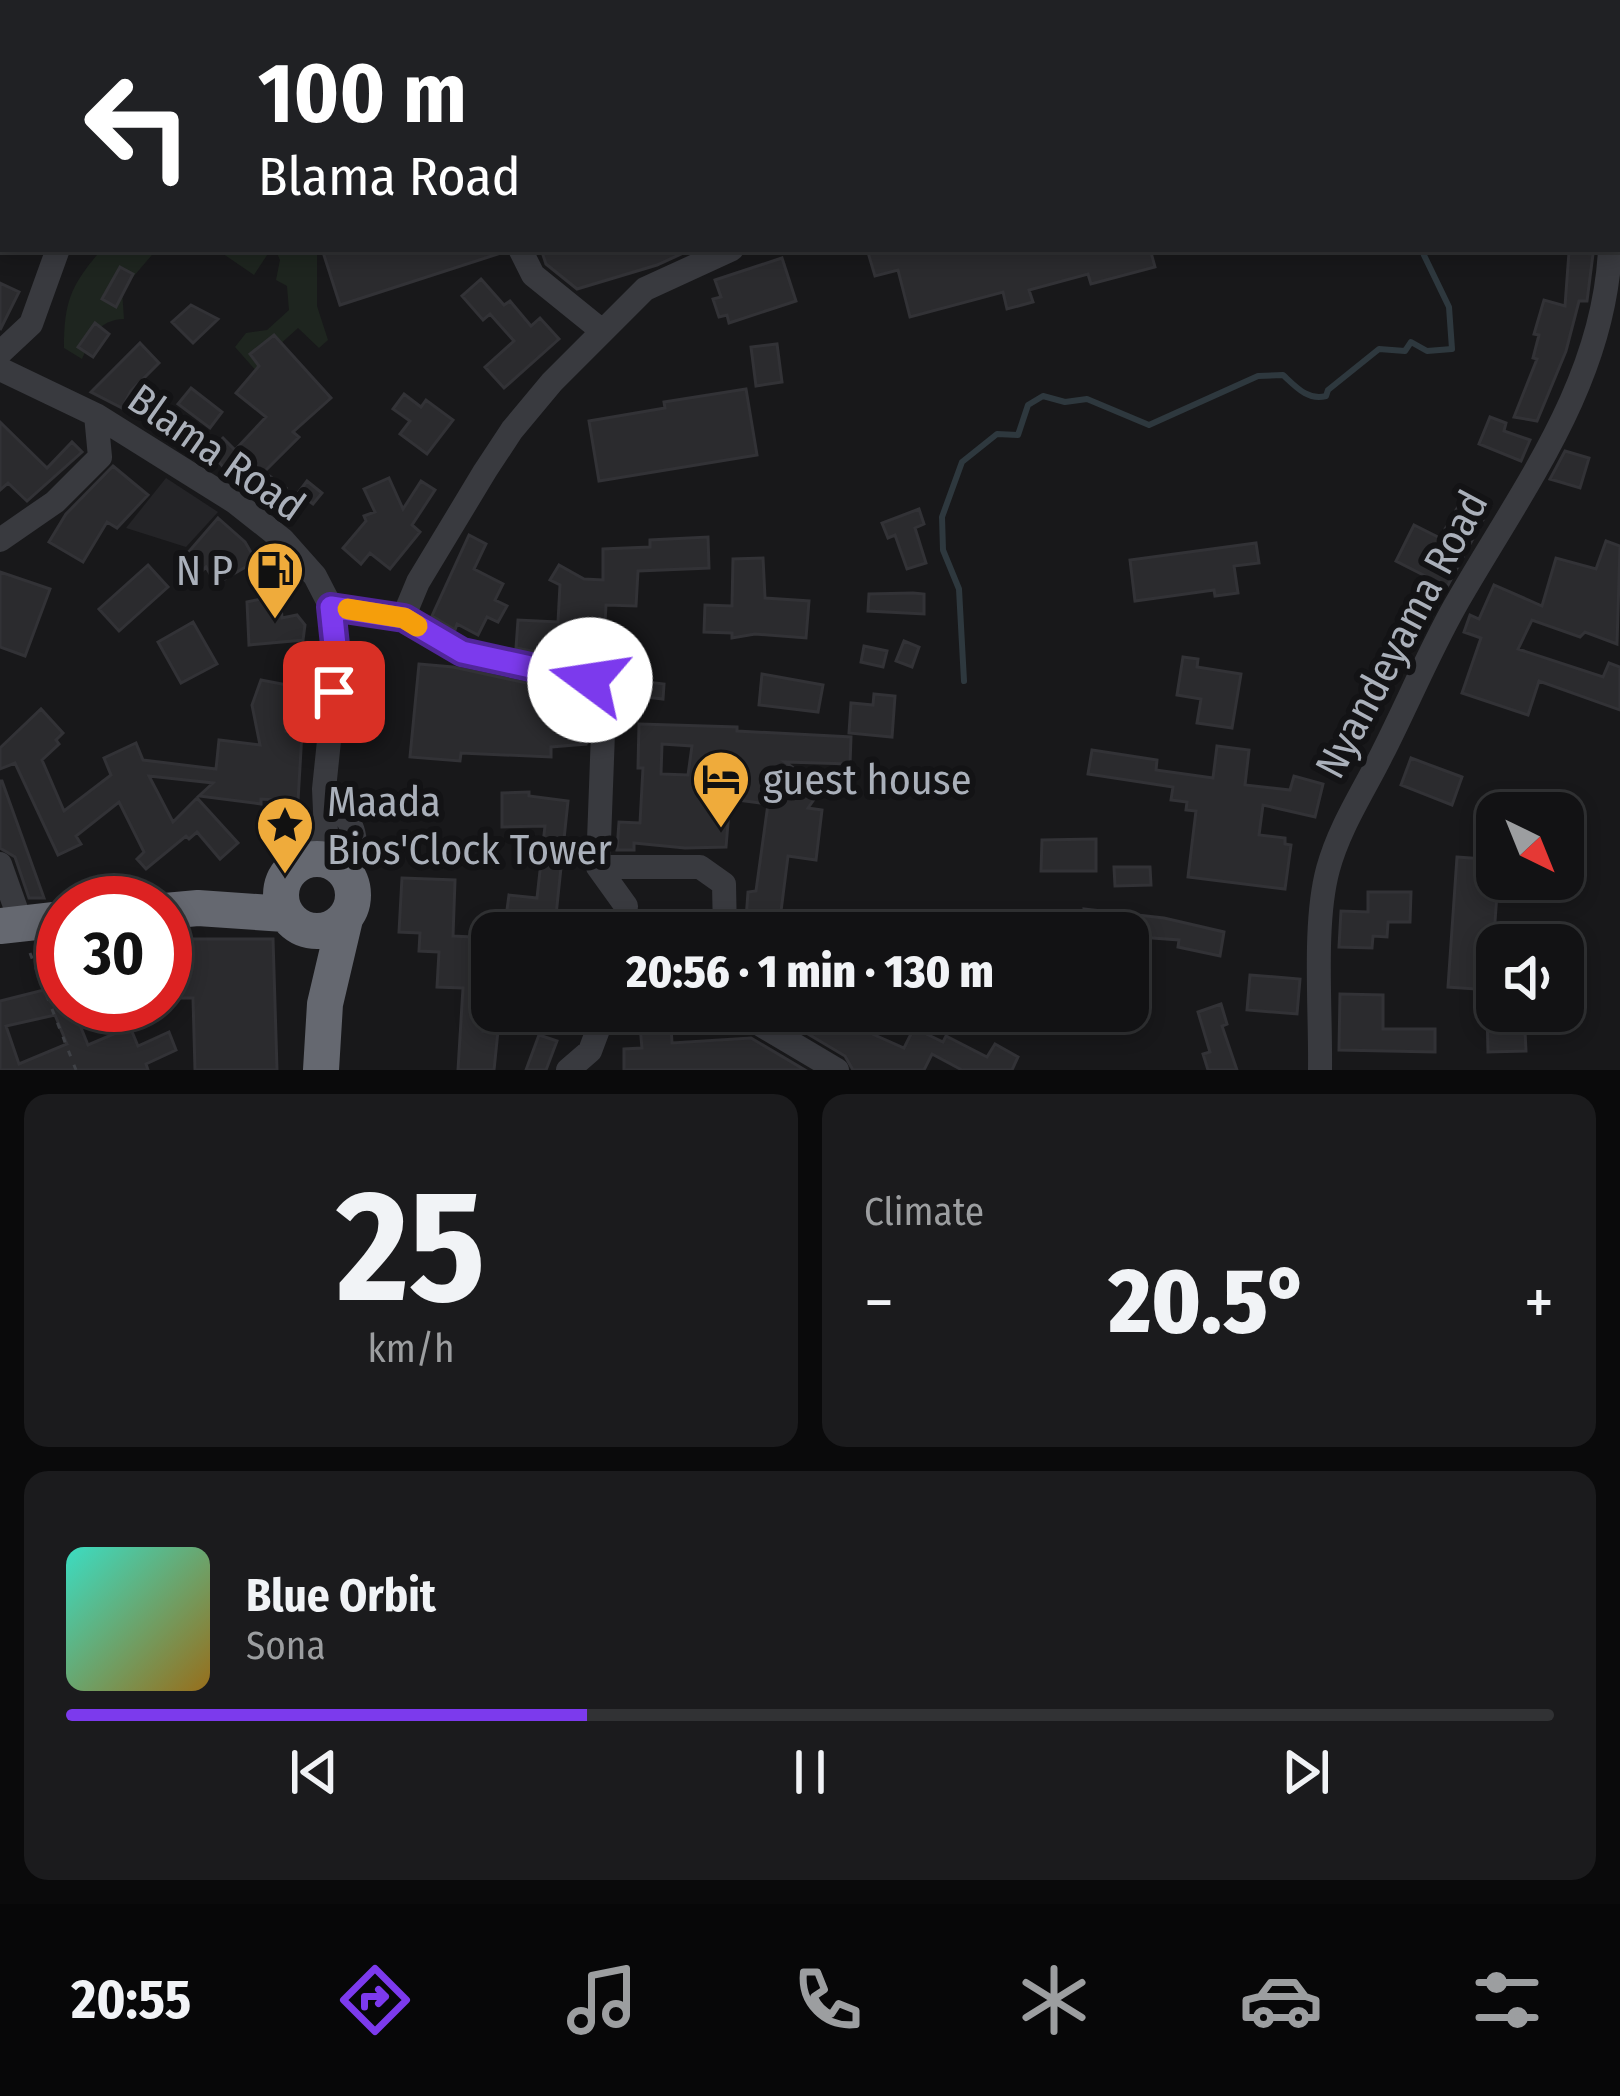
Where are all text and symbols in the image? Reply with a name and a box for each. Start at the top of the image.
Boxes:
text: 100 m [258,43,467,144]
icon: left [60,48,216,204]
text: Blama Road [258,145,521,209]
street label: Blama Road [118,374,314,532]
street label: Nyandeyama Road [1305,482,1499,787]
fuel station icon: N P [244,539,306,621]
place label: N P [176,546,233,596]
position arrow [527,617,653,743]
pin [283,641,385,743]
icon: arrive [301,659,367,725]
hotel icon: guest house [690,748,752,830]
place label: guest house [763,755,971,805]
place label: Maada Bios'Clock Tower [327,777,612,875]
north arrow [1476,792,1584,900]
map controls [1476,792,1584,1032]
place icon: Maada Bios'Clock Tower [254,794,316,876]
speed limit sign: 30 [36,876,192,1032]
button: sound [1476,924,1584,1032]
text: 20:56 · 1 min · 130 m [626,945,994,999]
text: 25 [337,1154,485,1341]
text: Climate [864,1189,984,1235]
text: 20.5° [1109,1248,1309,1356]
text: − [864,1263,894,1342]
text: + [1524,1263,1554,1342]
text: km/h [368,1326,454,1372]
text: Blue Orbit [246,1569,436,1623]
text: Sona [246,1623,326,1669]
icon: previous [281,1739,347,1805]
icon: pause [777,1739,843,1805]
icon: next [1273,1739,1339,1805]
icon: directions [333,1958,417,2042]
icon: music [560,1958,644,2042]
icon: phone [786,1958,870,2042]
icon: climate [1012,1958,1096,2042]
icon: car [1239,1958,1323,2042]
icon: filters [1465,1958,1549,2042]
text: 20:55 [71,1968,191,2032]

